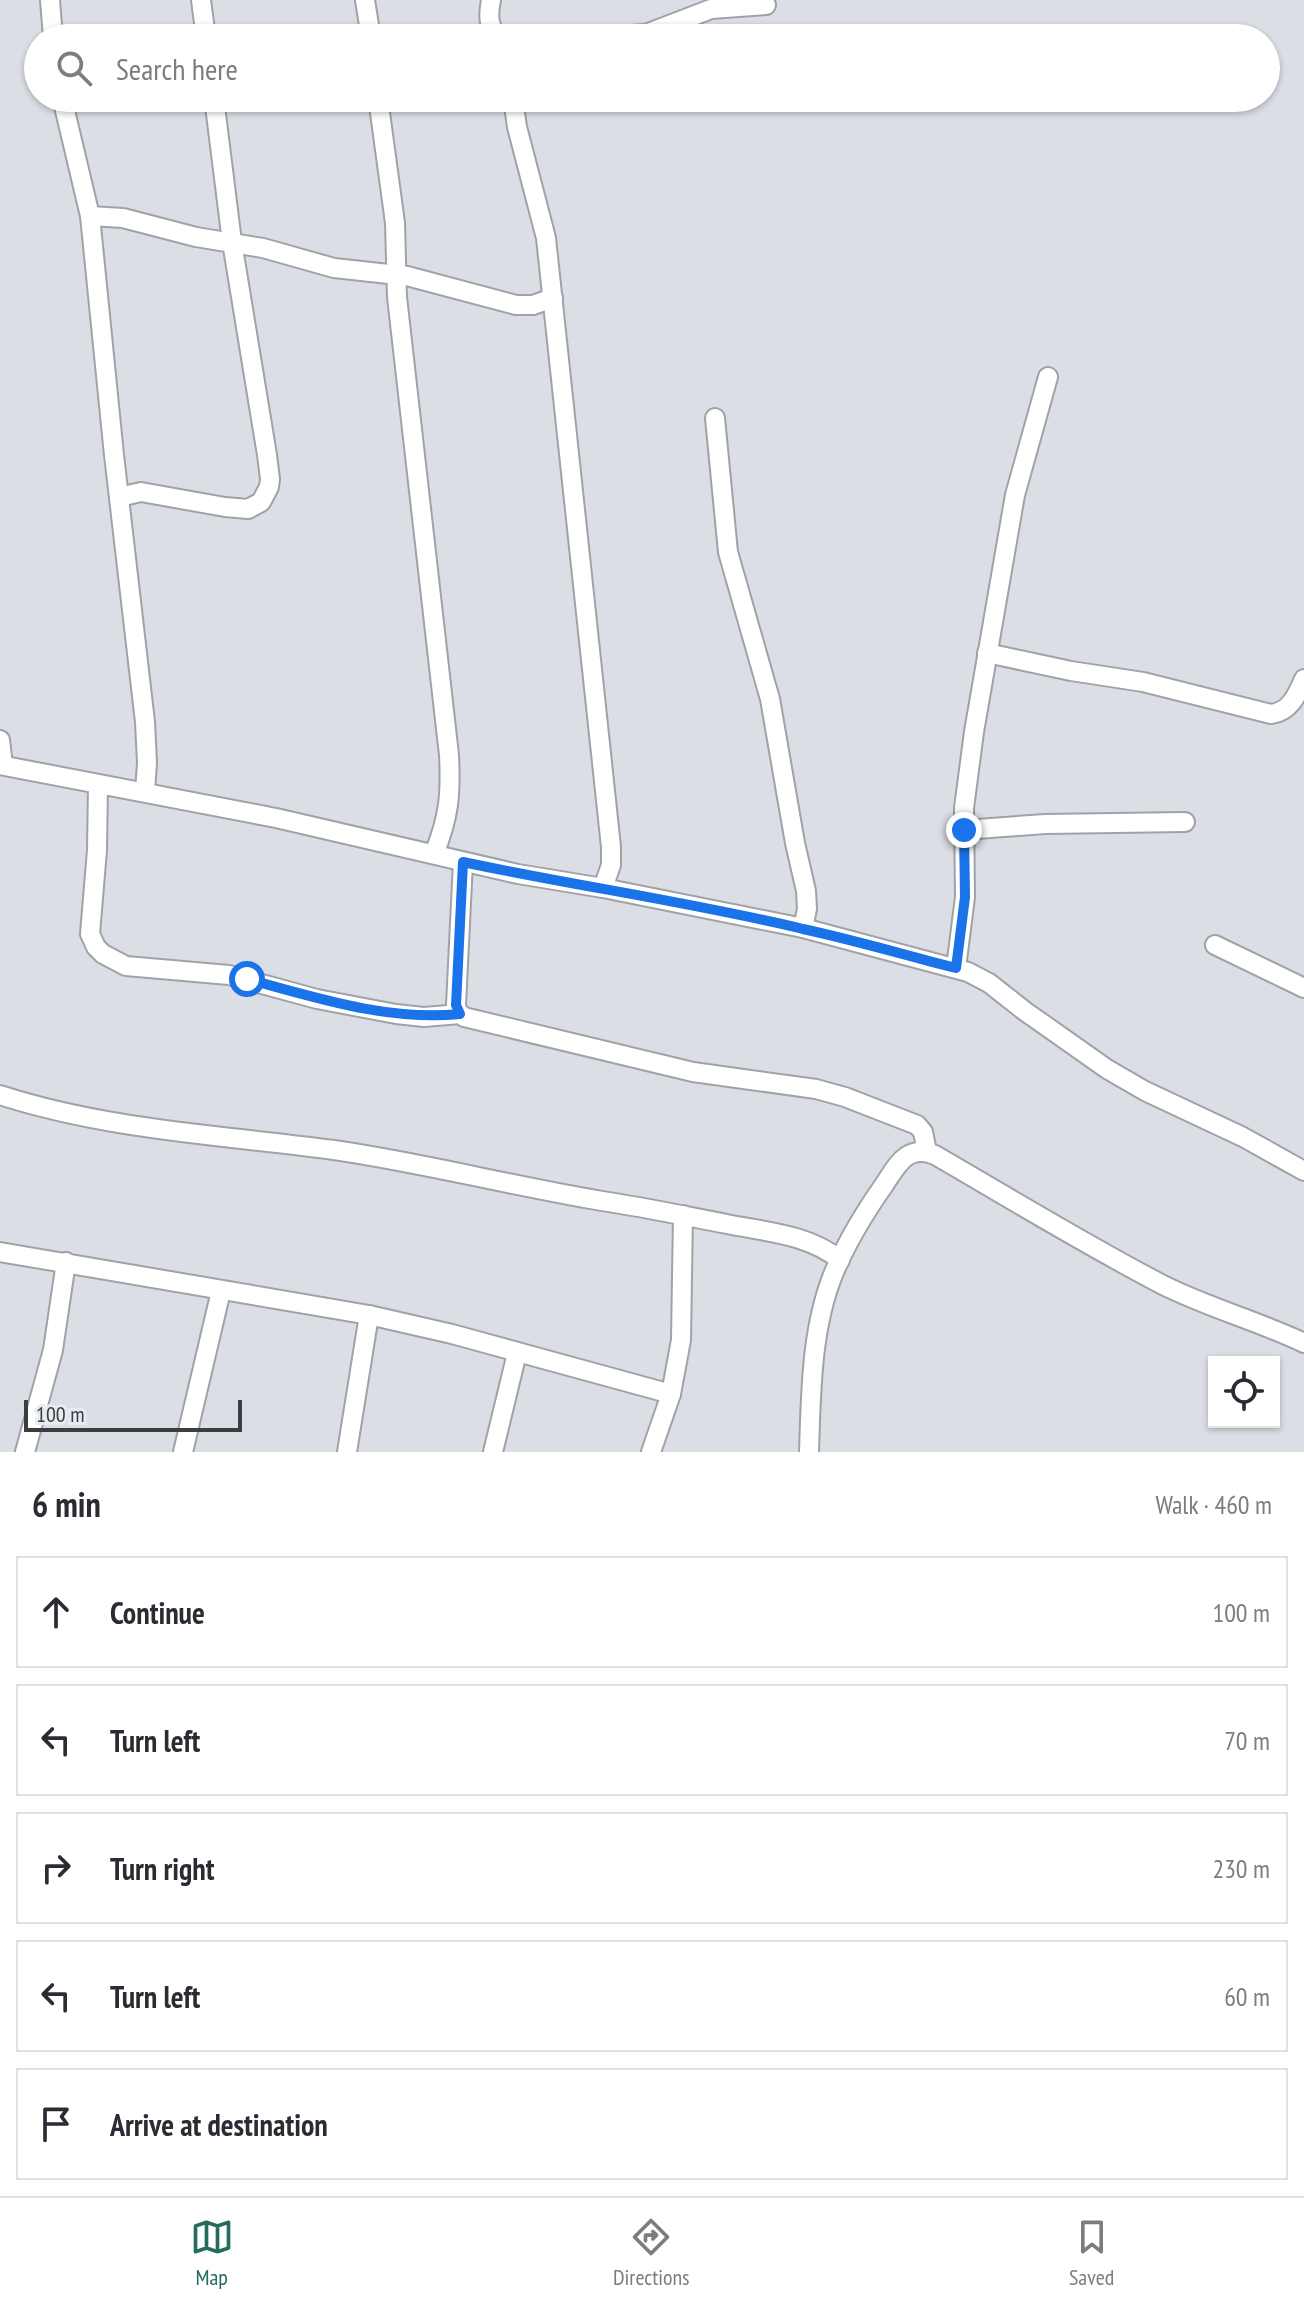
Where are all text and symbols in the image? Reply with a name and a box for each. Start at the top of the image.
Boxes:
search box [24,24,1280,112]
icon: search [52,46,96,90]
text: Search here [116,49,238,88]
route end [946,812,982,848]
route start [229,961,265,997]
map controls [1208,1356,1280,1428]
button: locate [1208,1356,1280,1428]
scale bar [24,1396,242,1432]
text: 100 m [36,1400,85,1428]
text: 6 min [32,1482,101,1526]
text: Walk · 460 m [1155,1488,1272,1521]
icon: ahead [34,1590,78,1634]
text: Continue [110,1593,205,1632]
text: 100 m [1212,1596,1270,1629]
icon: left [34,1718,78,1762]
text: Turn left [110,1721,200,1760]
text: 70 m [1224,1724,1270,1757]
icon: right [34,1846,78,1890]
text: Turn right [110,1849,214,1888]
text: 230 m [1212,1852,1270,1885]
icon: left [34,1974,78,2018]
text: Turn left [110,1977,200,2016]
text: 60 m [1224,1980,1270,2013]
icon: arrive [34,2102,78,2146]
text: Arrive at destination [110,2105,328,2144]
tab: Map [190,2215,234,2291]
tab: Directions [613,2215,690,2291]
tab: Saved [1069,2215,1114,2291]

